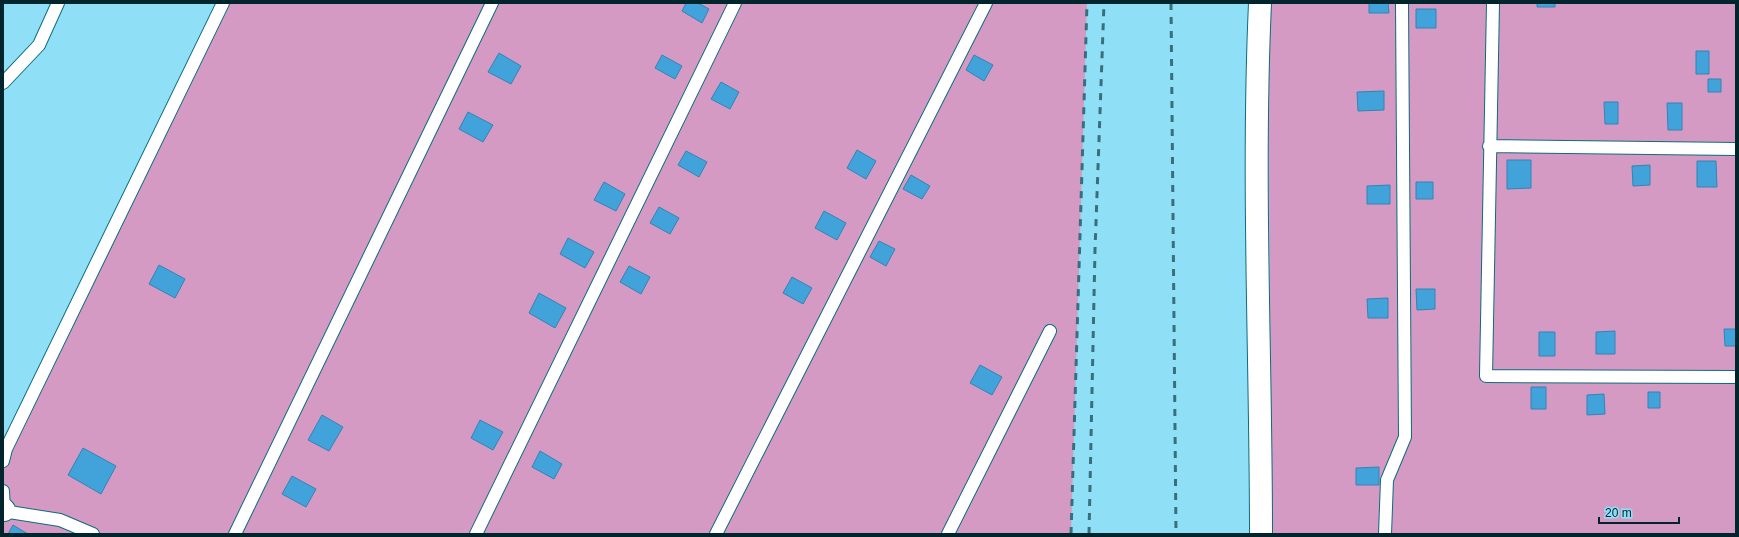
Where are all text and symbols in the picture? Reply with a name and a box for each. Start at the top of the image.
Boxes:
scale bar [1599,499,1679,525]
text: 20 m [1605,506,1632,520]

